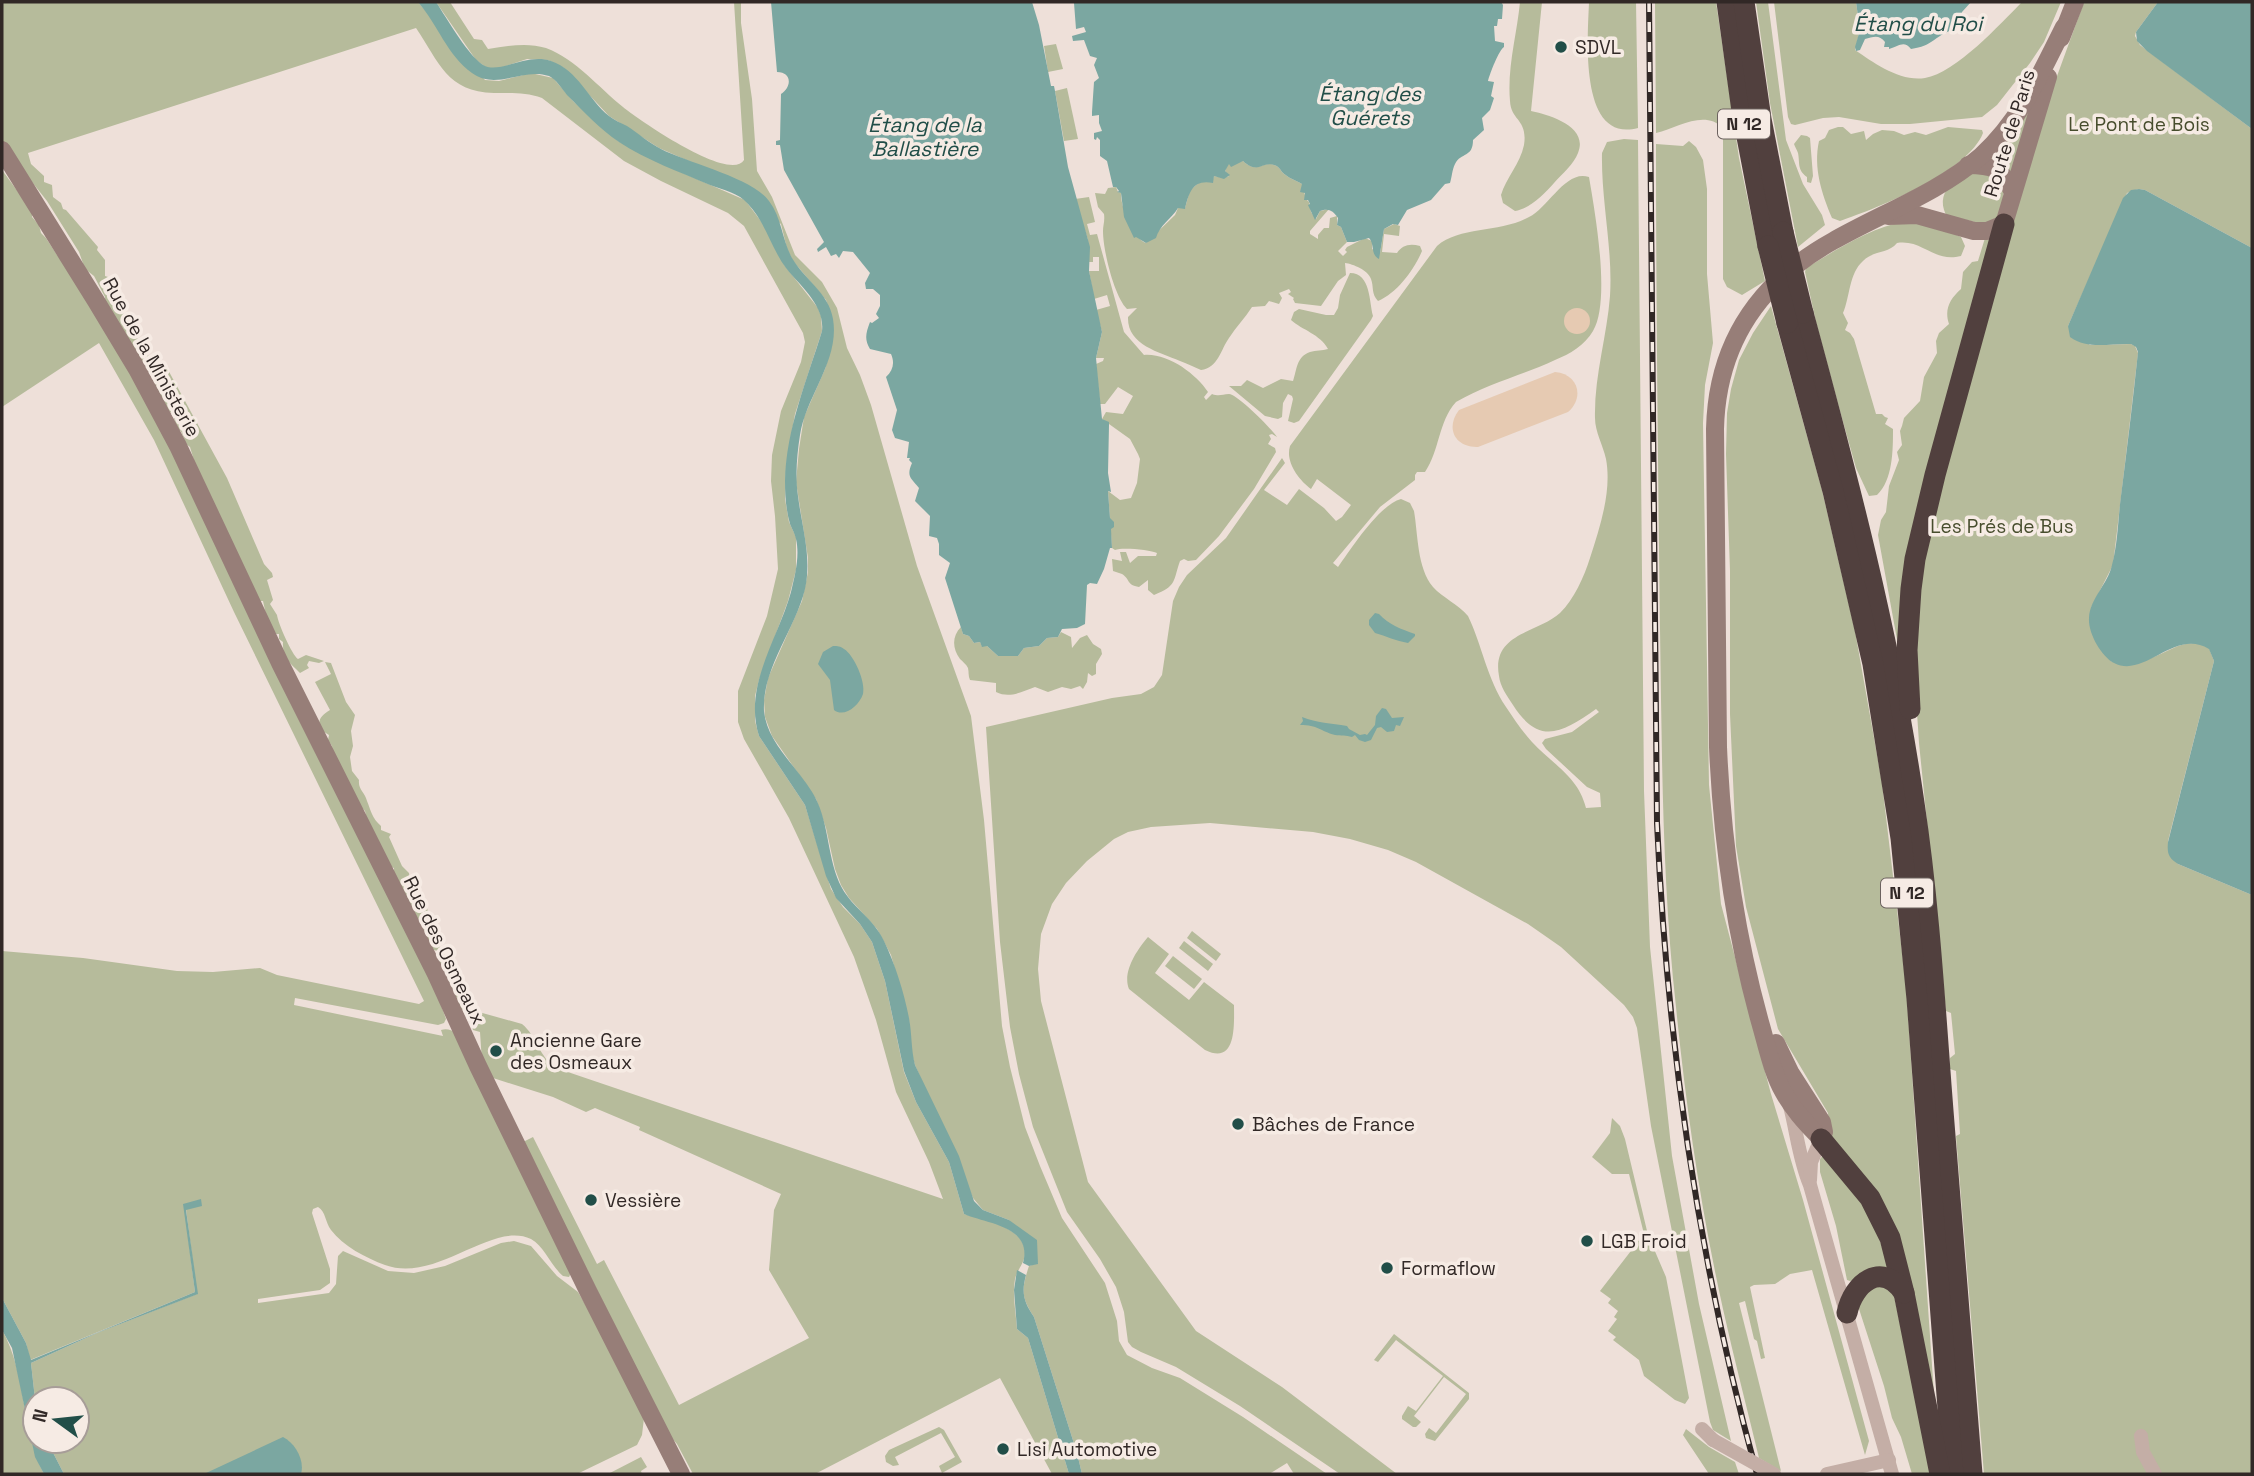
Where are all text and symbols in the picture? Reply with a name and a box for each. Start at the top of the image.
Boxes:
water label: Étang du Roi [1854,10,1985,37]
place label: SDVL [1575,35,1621,60]
marker: SDVL [1553,39,1569,55]
street label: Route de Paris [1978,66,2041,200]
water label: Étang des Guérets [1319,80,1422,131]
road number: N 12 [1718,110,1770,139]
water label: Étang de la Ballastière [868,111,983,162]
park label: Le Pont de Bois [2068,112,2210,137]
street label: Rue de la Ministerie [97,273,206,441]
park label: Les Prés de Bus [1930,514,2074,539]
street label: Rue des Osmeaux [398,872,491,1029]
road number: N 12 [1881,878,1933,908]
place label: Ancienne Gare des Osmeaux [510,1028,642,1075]
marker: Ancienne Gare des Osmeaux [488,1043,504,1059]
place label: Bâches de France [1252,1112,1415,1137]
marker: Bâches de France [1230,1116,1246,1132]
place label: Vessière [605,1188,681,1213]
marker: Vessière [583,1192,599,1208]
place label: LGB Froid [1601,1229,1687,1254]
marker: LGB Froid [1579,1233,1595,1249]
place label: Formaflow [1401,1256,1496,1281]
marker: Formaflow [1379,1260,1395,1276]
north arrow [21,1385,91,1455]
text: N [26,1406,54,1425]
place label: Lisi Automotive [1017,1437,1157,1462]
marker: Lisi Automotive [995,1441,1011,1457]

